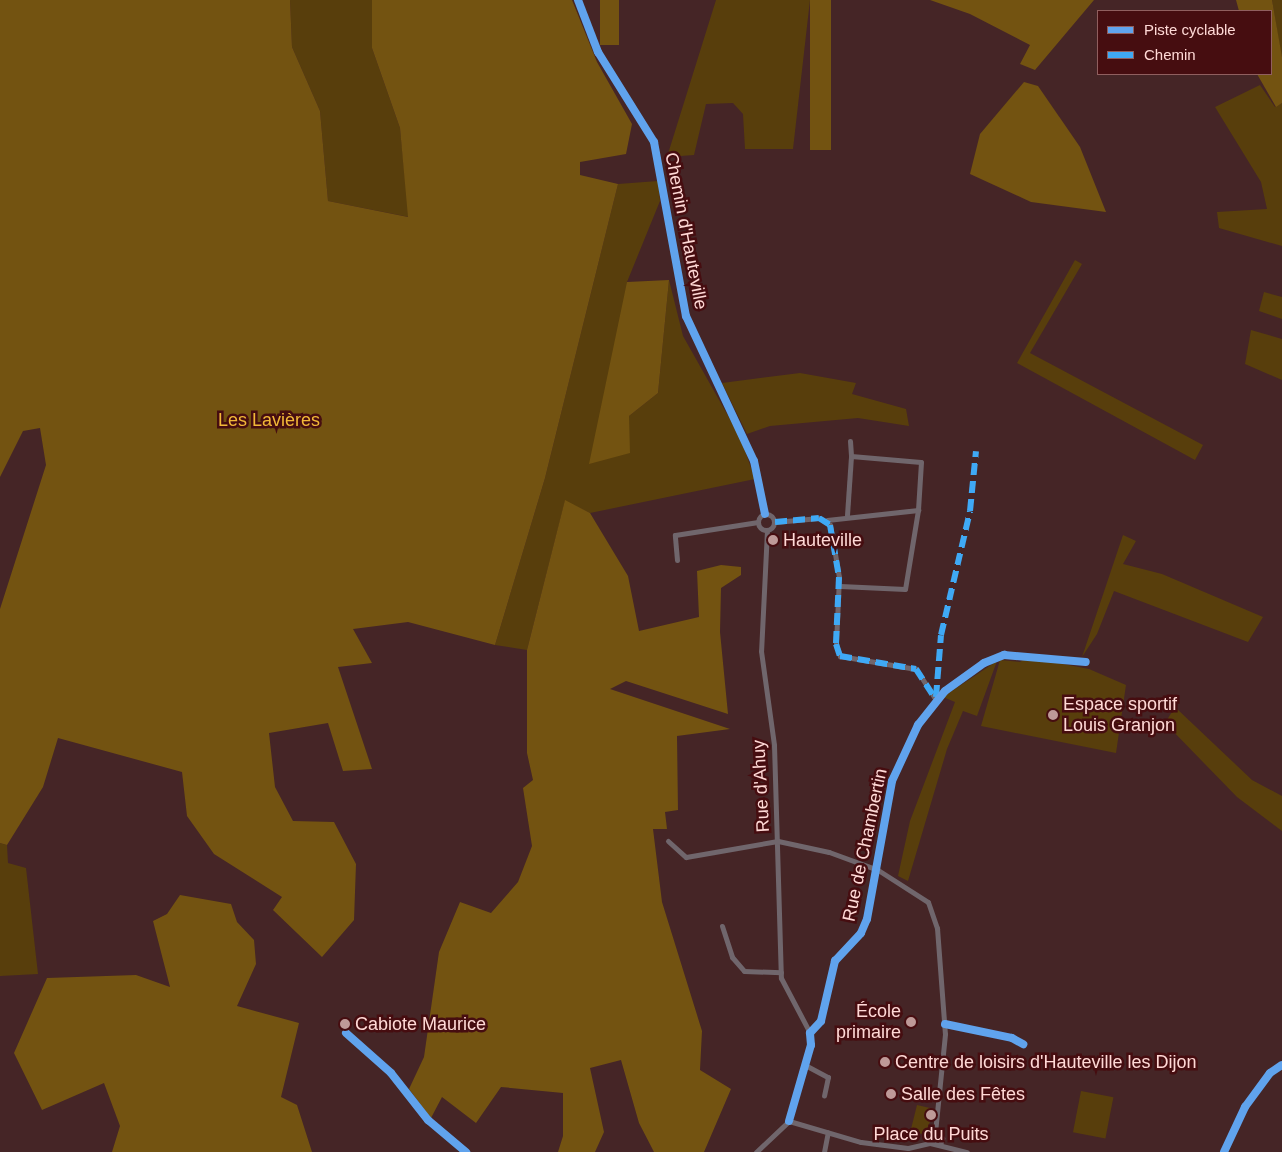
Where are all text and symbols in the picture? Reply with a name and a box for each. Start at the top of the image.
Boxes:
legend [1097,10,1272,75]
text: Piste cyclable [1144,21,1236,38]
text: Chemin [1144,46,1196,63]
street label: Chemin d'Hauteville [660,151,712,311]
park label: Les Lavières [218,409,320,431]
place label: Hauteville [783,529,862,551]
marker: Hauteville [767,534,779,546]
place label: Espace sportif Louis Granjon [1063,694,1177,736]
marker: Espace sportif Louis Granjon [1047,709,1059,721]
street label: Rue d'Ahuy [748,739,774,833]
street label: Rue de Chambertin [838,766,892,924]
place label: École primaire [836,1001,901,1044]
place label: Cabiote Maurice [355,1013,486,1035]
marker: École primaire [905,1016,917,1028]
marker: Cabiote Maurice [339,1018,351,1030]
place label: Centre de loisirs d'Hauteville les Dijon [895,1051,1197,1073]
marker: Centre de loisirs d'Hauteville les Dijon [879,1056,891,1068]
place label: Salle des Fêtes [901,1083,1025,1105]
marker: Salle des Fêtes [885,1088,897,1100]
marker: Place du Puits [925,1109,937,1121]
place label: Place du Puits [873,1123,989,1145]

